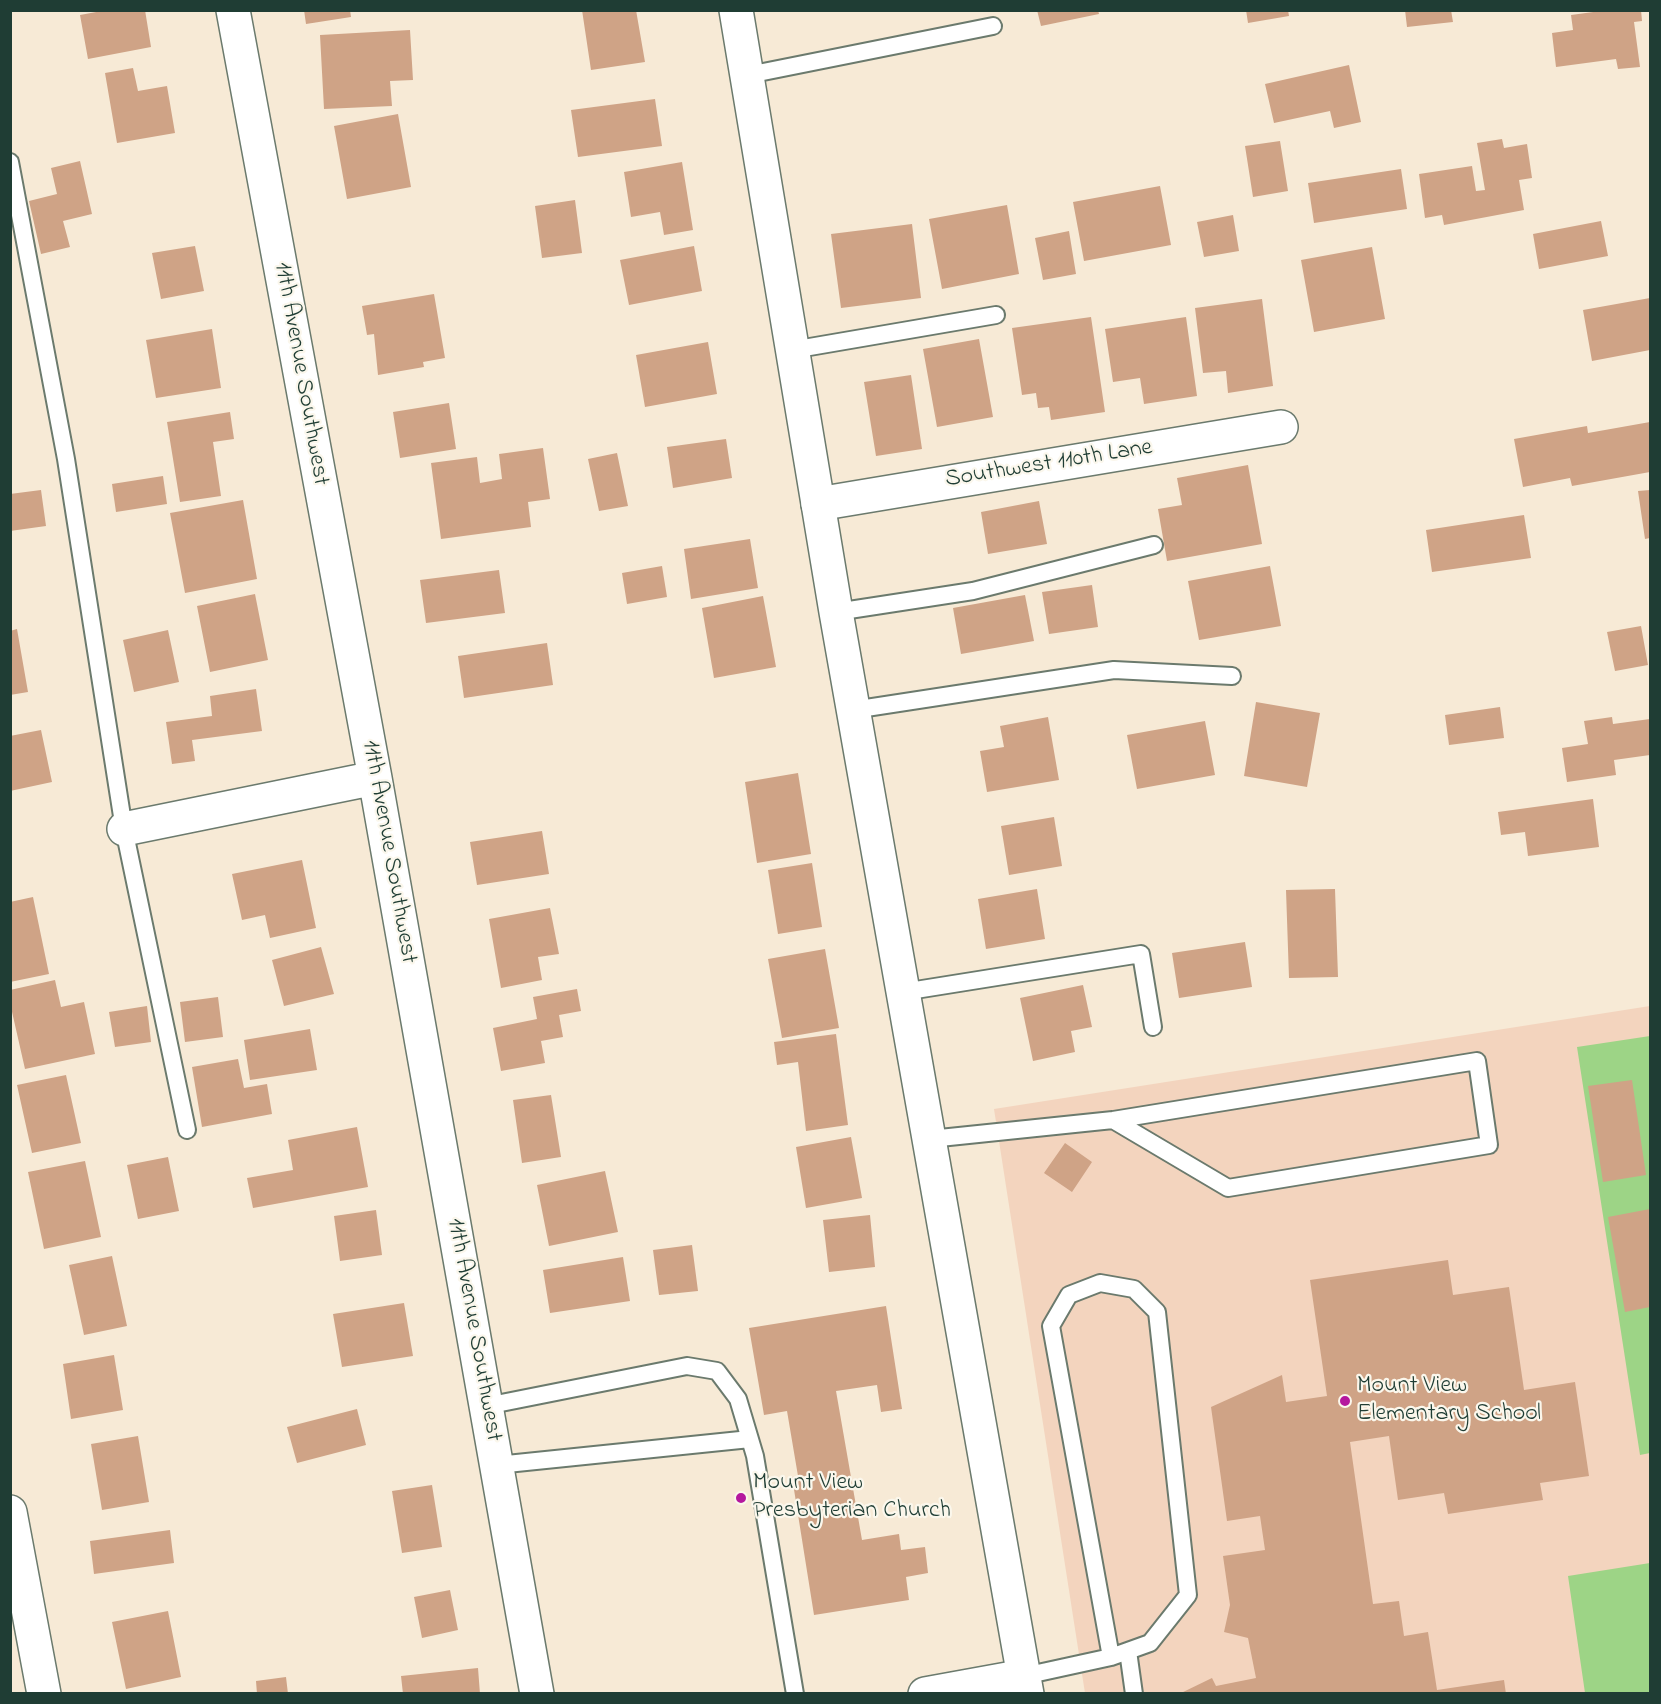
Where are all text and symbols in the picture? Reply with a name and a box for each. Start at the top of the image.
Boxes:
street label: 11th Avenue Southwest [266,260,334,488]
street label: Southwest 110th Lane [943,434,1155,496]
street label: 11th Avenue Southwest [354,738,422,966]
street label: 11th Avenue Southwest [439,1216,507,1444]
place label: Mount View Elementary School [1357,1373,1541,1429]
marker: Mount View Elementary School [1338,1394,1352,1408]
place label: Mount View Presbyterian Church [753,1470,951,1526]
marker: Mount View Presbyterian Church [734,1491,748,1505]

